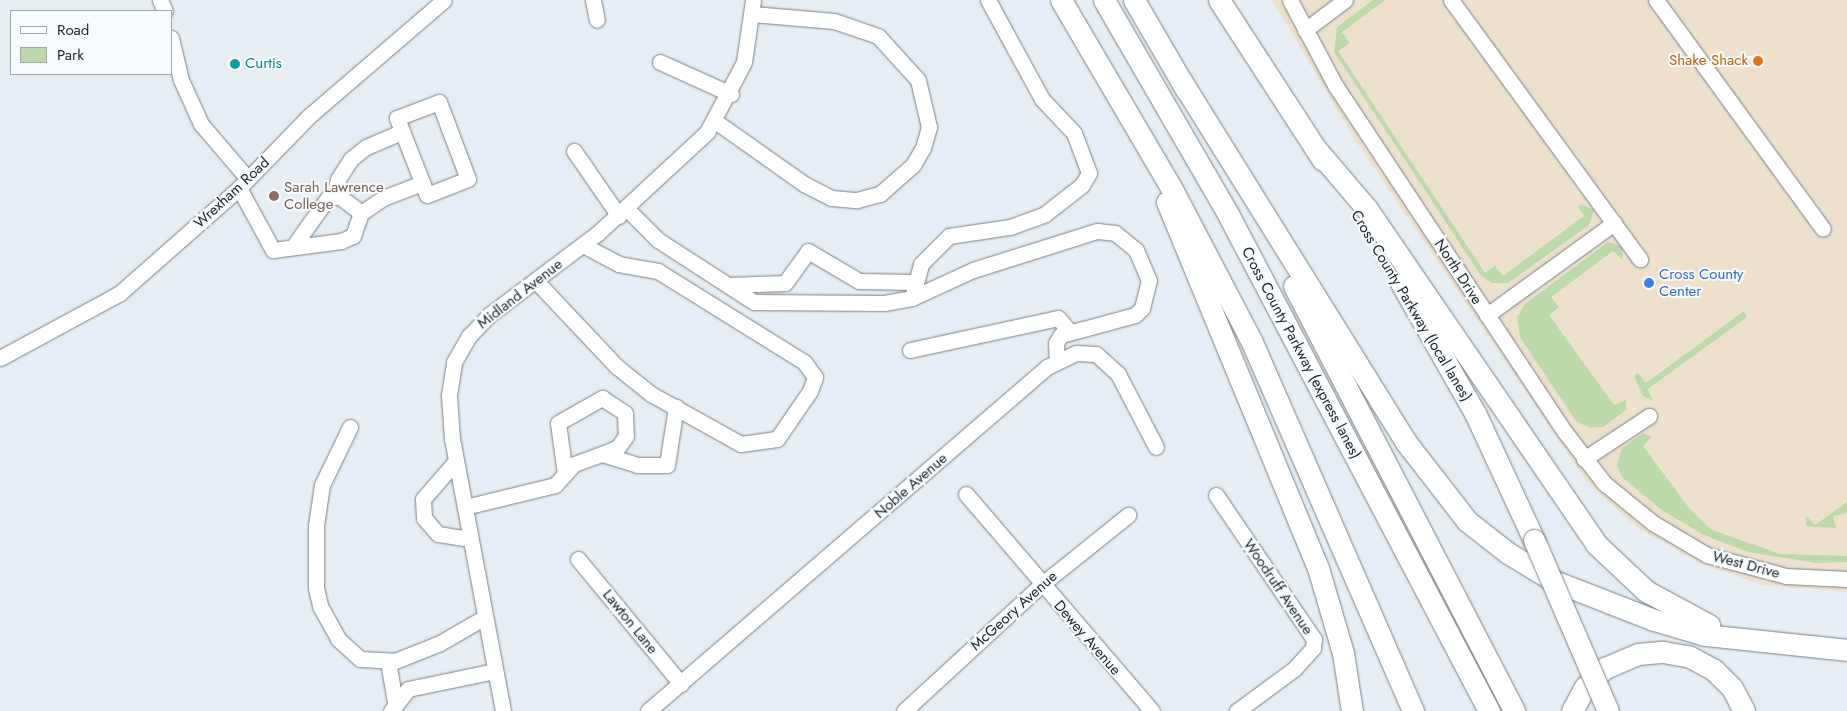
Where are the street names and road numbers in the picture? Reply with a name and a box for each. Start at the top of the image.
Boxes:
street label: Wrexham Road [191,154,273,232]
street label: Cross County Parkway (local lanes) [1347,207,1475,405]
street label: North Drive [1430,236,1486,308]
street label: Cross County Parkway (express lanes) [1237,244,1365,462]
street label: Midland Avenue [474,255,566,333]
street label: Noble Avenue [871,449,951,523]
street label: Woodruff Avenue [1239,536,1317,638]
street label: West Drive [1710,547,1782,583]
street label: McGeory Avenue [967,567,1061,655]
street label: Lawton Lane [599,586,661,658]
street label: Dewey Avenue [1050,597,1124,679]

